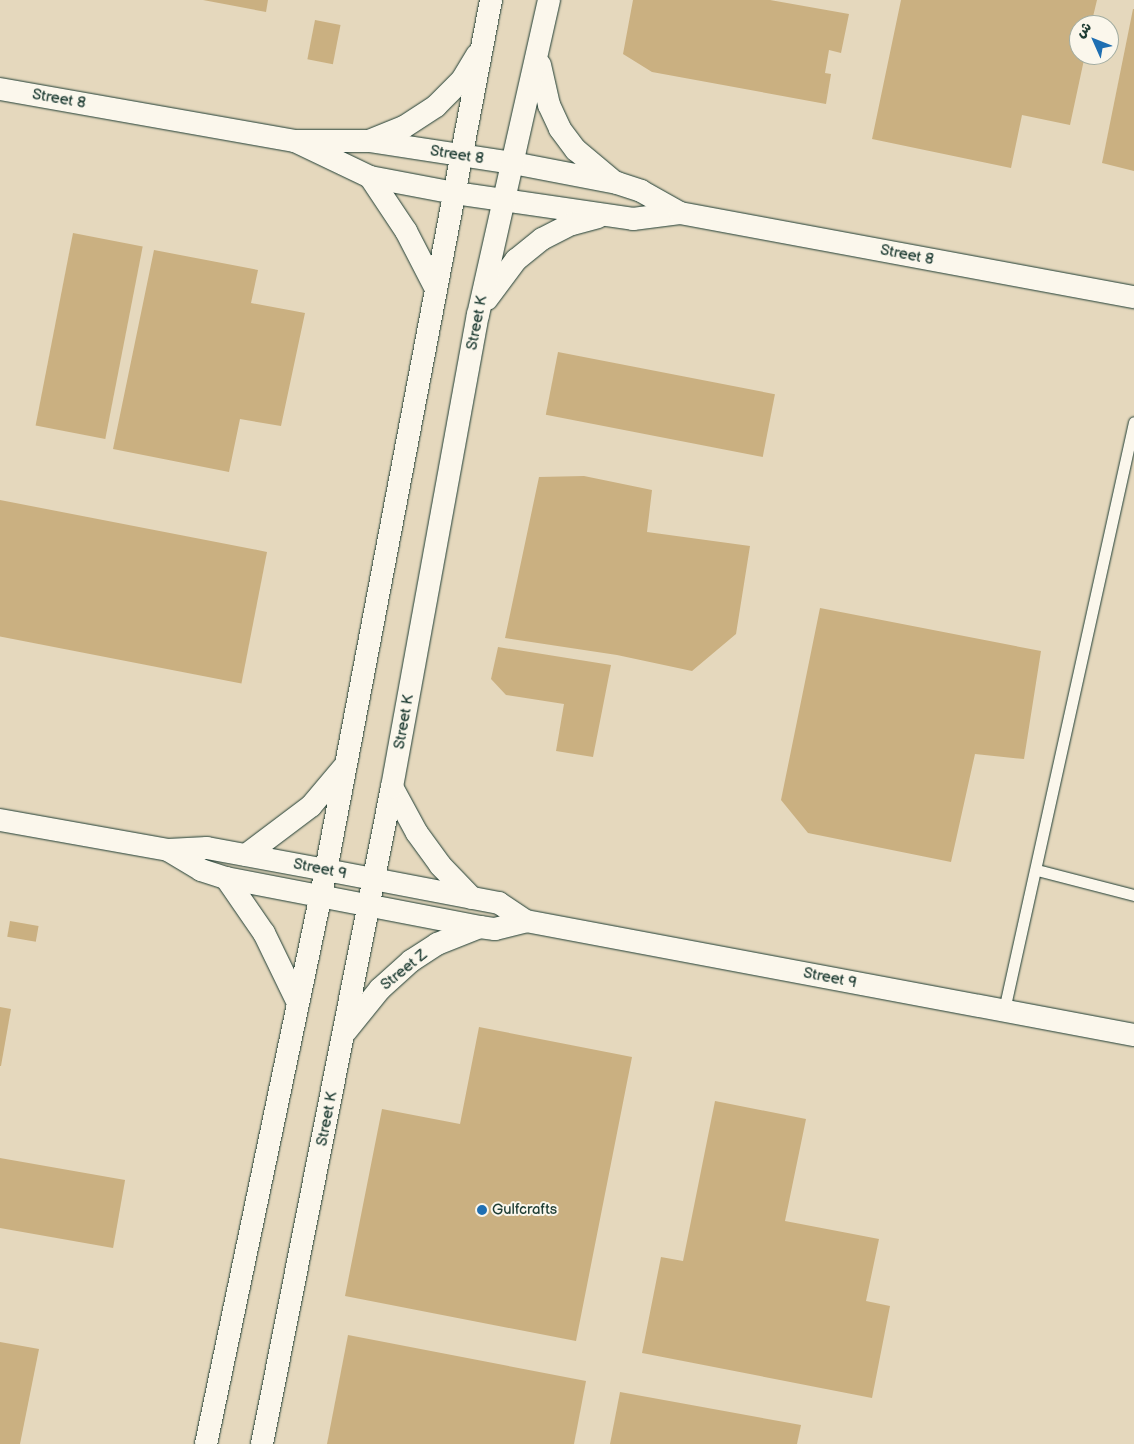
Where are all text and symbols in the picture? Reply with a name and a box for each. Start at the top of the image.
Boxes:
north arrow [1069,15,1119,65]
text: ش [1072,18,1095,41]
street label: Street 8 [31,85,87,113]
street label: Street 8 [429,142,485,168]
street label: Street 8 [879,241,935,269]
street label: Street K [463,294,491,352]
street label: Street K [390,693,418,751]
street label: Street 9 [292,855,348,883]
street label: Street Z [377,946,431,994]
street label: Street 9 [802,964,858,992]
street label: Street K [313,1090,341,1148]
place label: Gulfcrafts [492,1201,557,1219]
marker: Gulfcrafts [476,1204,488,1216]

